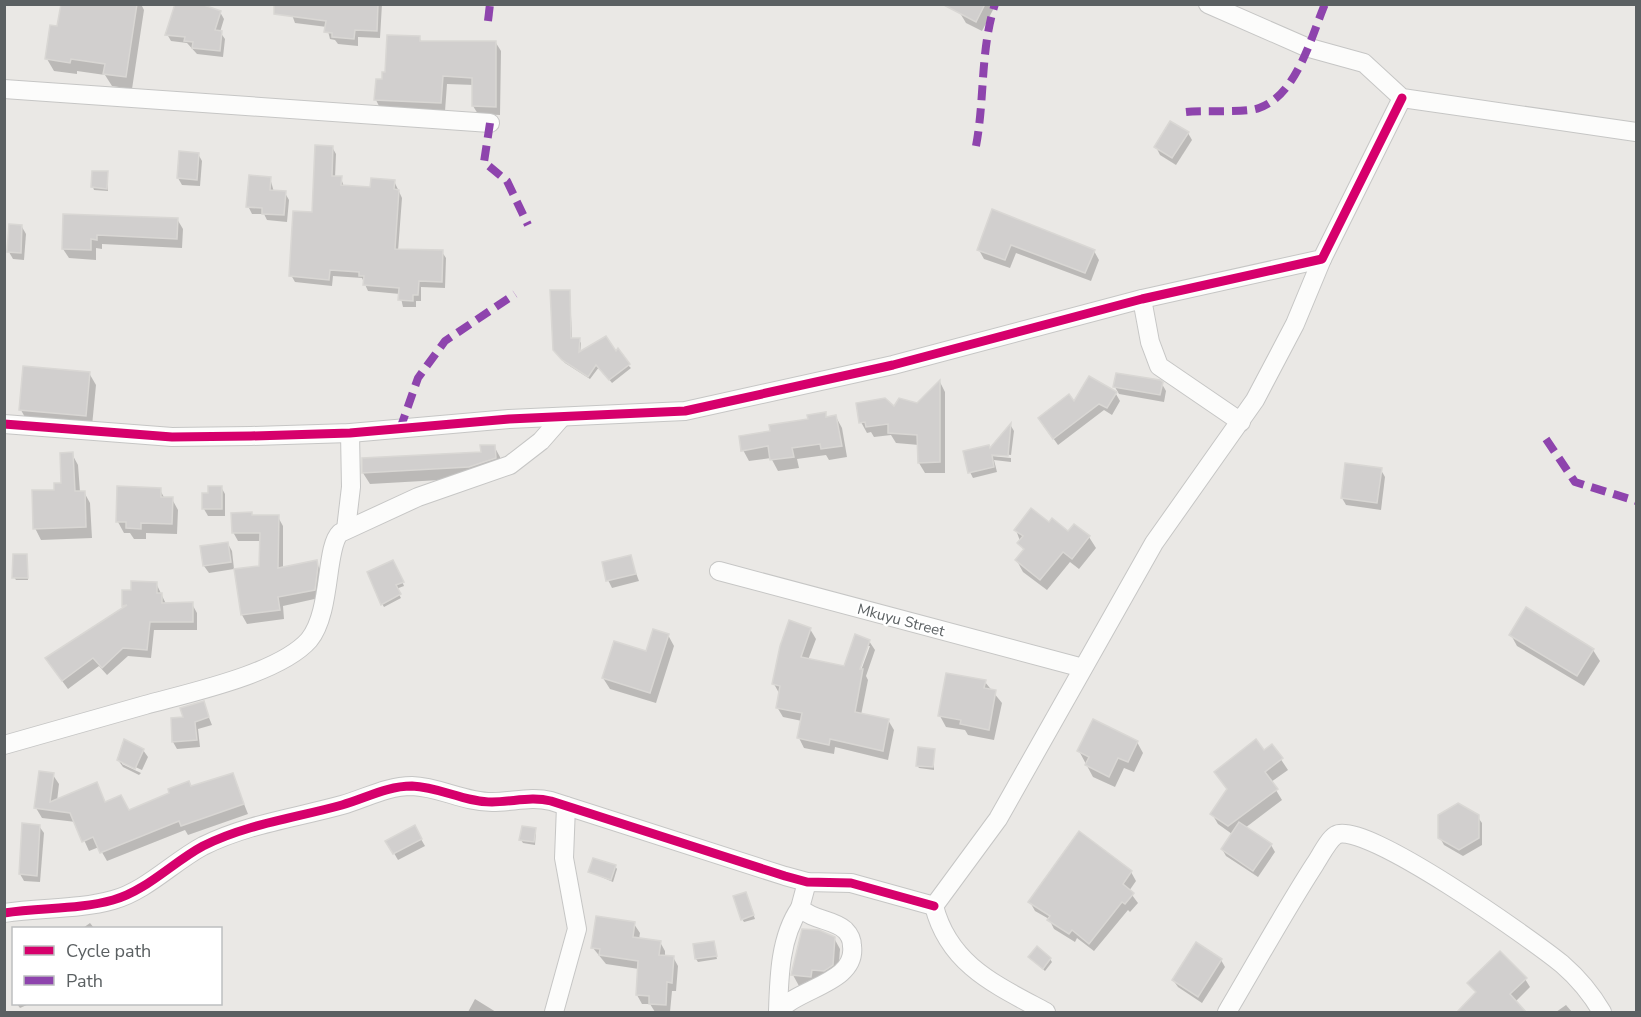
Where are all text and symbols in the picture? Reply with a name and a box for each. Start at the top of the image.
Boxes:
street label: Mkuyu Street [855,599,948,641]
legend [12,927,222,1005]
text: Cycle path [66,939,151,963]
text: Path [66,969,103,993]

